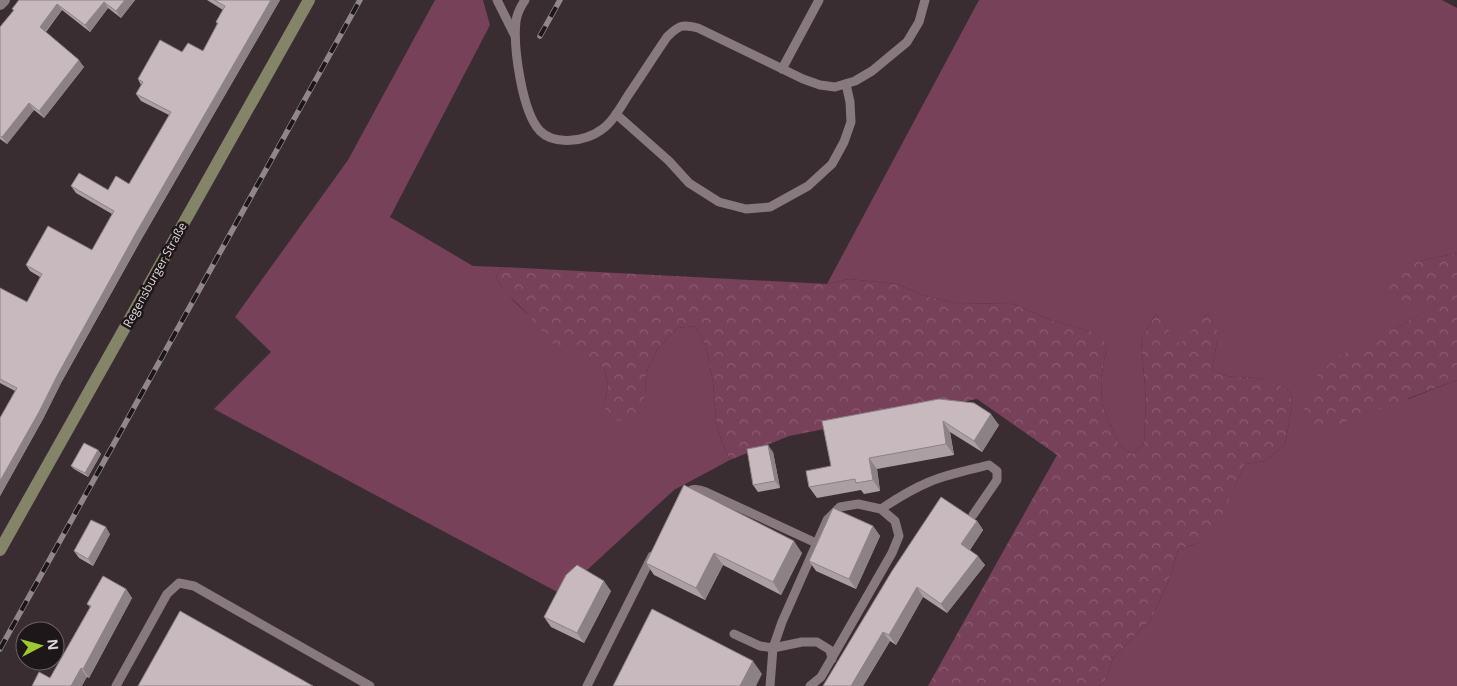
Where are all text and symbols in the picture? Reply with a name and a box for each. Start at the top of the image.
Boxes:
street label: Regensburger Straße [119,219,191,330]
north arrow [15,621,65,671]
text: N [43,638,63,651]

